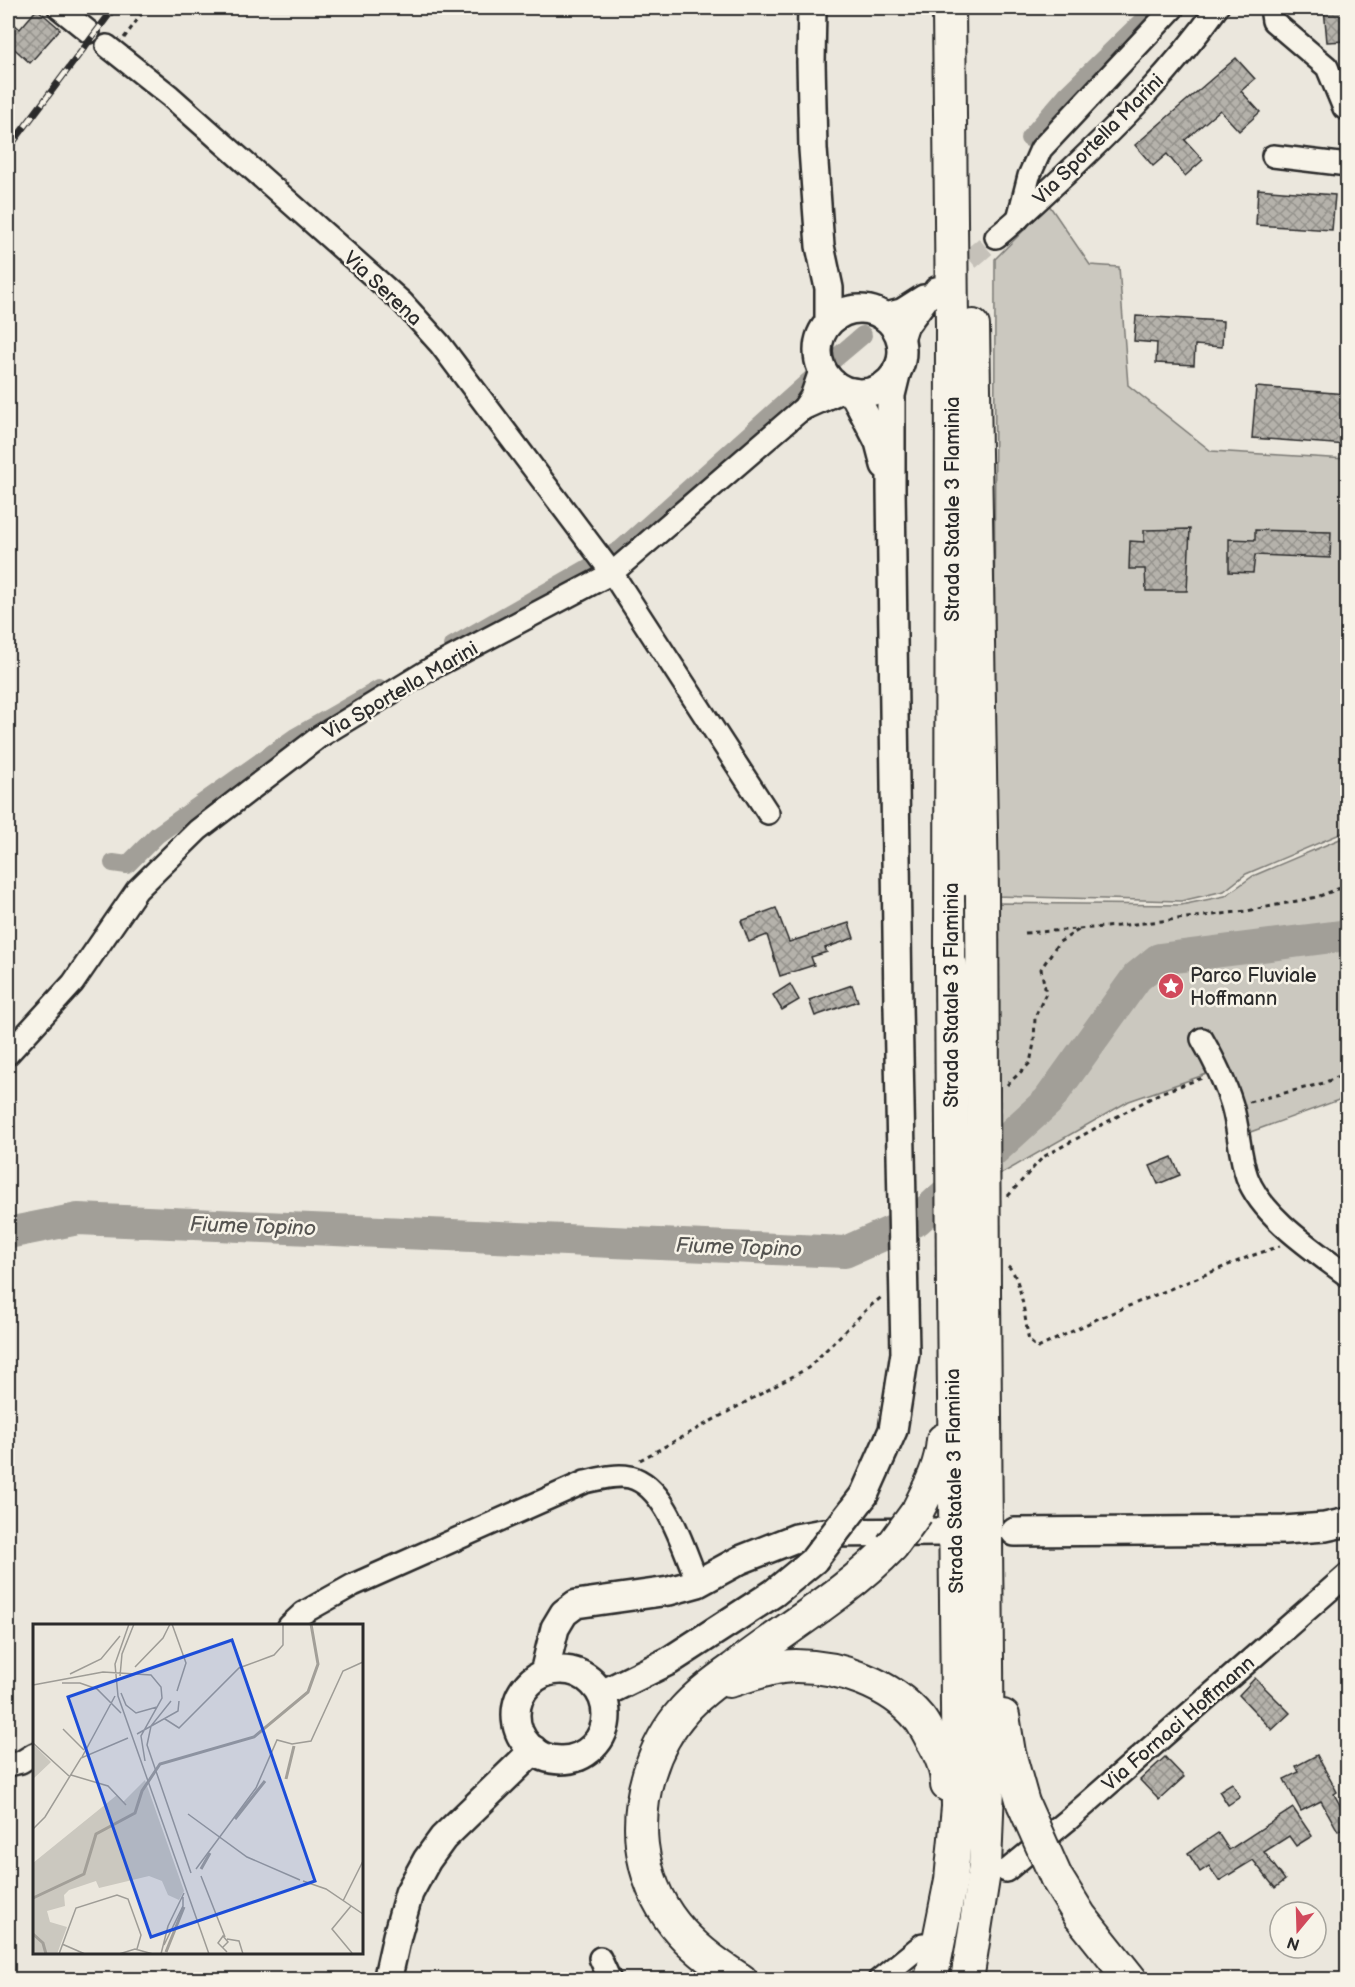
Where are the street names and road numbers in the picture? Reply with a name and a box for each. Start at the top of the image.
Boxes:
street label: Via Sportella Marini [1028,69,1169,210]
street label: Via Serena [338,246,427,331]
street label: Strada Statale 3 Flaminia [941,396,965,622]
street label: Via Sportella Marini [319,637,482,745]
street label: Strada Statale 3 Flaminia [940,882,964,1108]
street label: Strada Statale 3 Flaminia [941,1368,969,1594]
street label: Via Fornaci Hoffmann [1098,1651,1260,1797]

